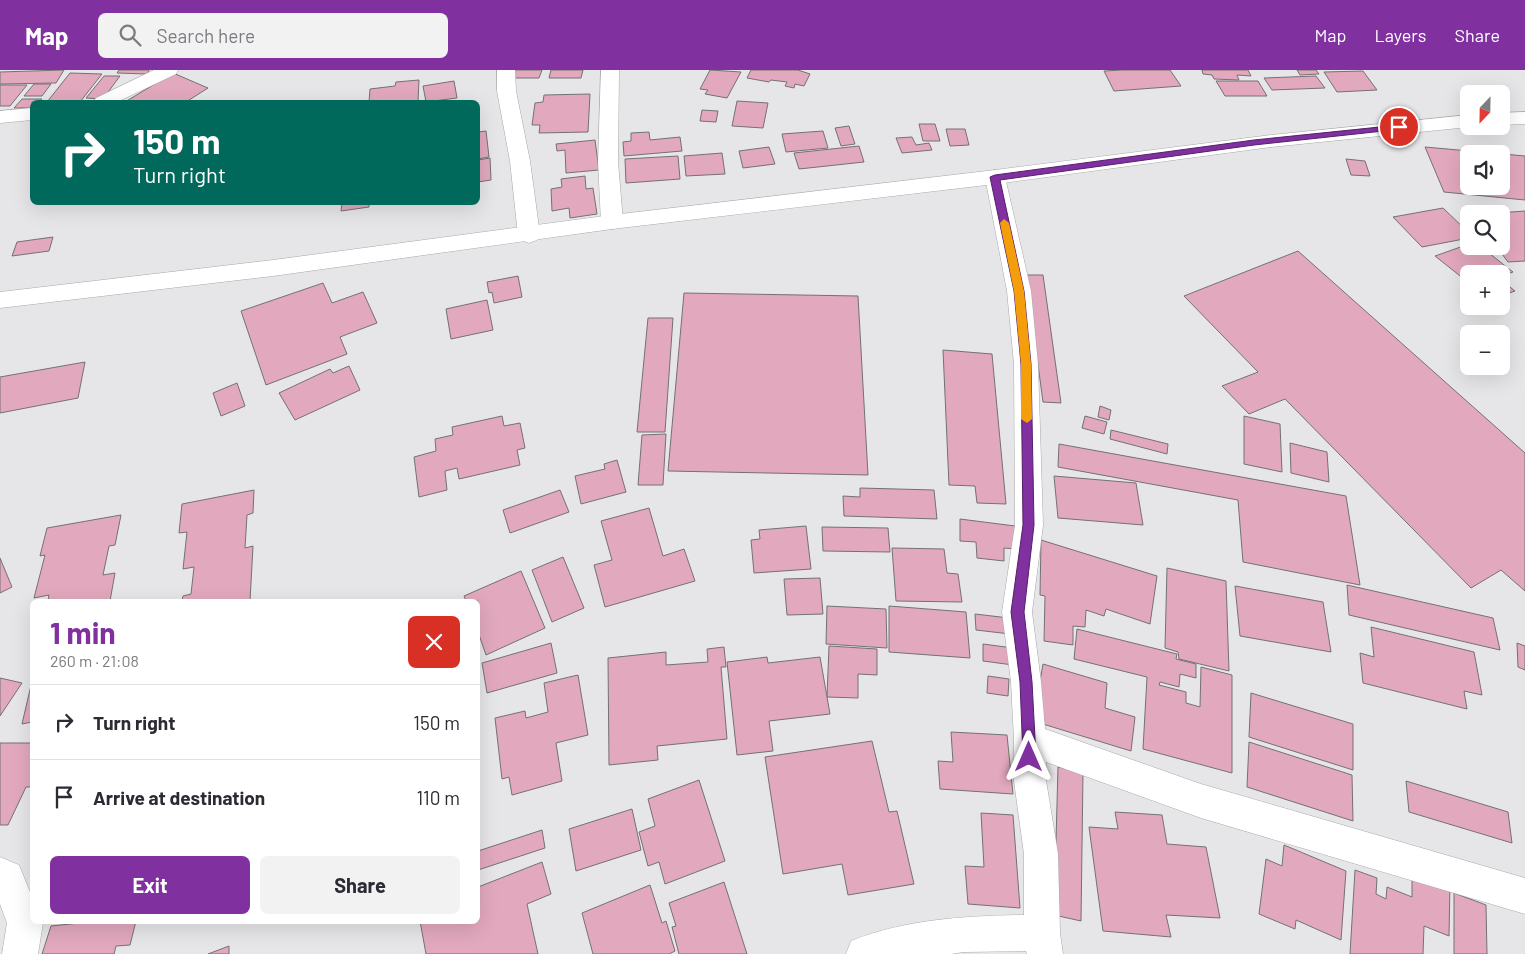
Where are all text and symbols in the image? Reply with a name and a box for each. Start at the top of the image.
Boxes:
search box [98,13,448,58]
text: Map [25,21,68,50]
icon: search [116,21,144,49]
text: Search here [156,24,255,47]
text: Map [1314,24,1346,46]
text: Layers [1374,24,1427,46]
text: Share [1455,24,1500,46]
north arrow [1460,85,1510,135]
map controls [1460,85,1510,375]
pin [1378,106,1420,148]
icon: arrive [1385,113,1413,141]
text: 150 m [133,119,220,161]
icon: right [50,120,115,185]
button: sound [1460,145,1510,195]
text: Turn right [133,161,226,187]
button: search [1460,205,1510,255]
button: + [1460,265,1510,315]
button: − [1460,325,1510,375]
text: 1 min [50,614,116,650]
button: close [408,616,460,668]
text: 260 m · 21:08 [50,651,139,670]
icon: right [50,708,78,736]
text: Turn right [93,711,175,734]
text: 150 m [413,711,460,734]
position arrow [1002,730,1054,782]
icon: arrive [50,783,78,811]
text: Arrive at destination [93,786,265,809]
text: 110 m [416,786,460,809]
button: Exit [50,856,250,914]
button: Share [260,856,460,914]

